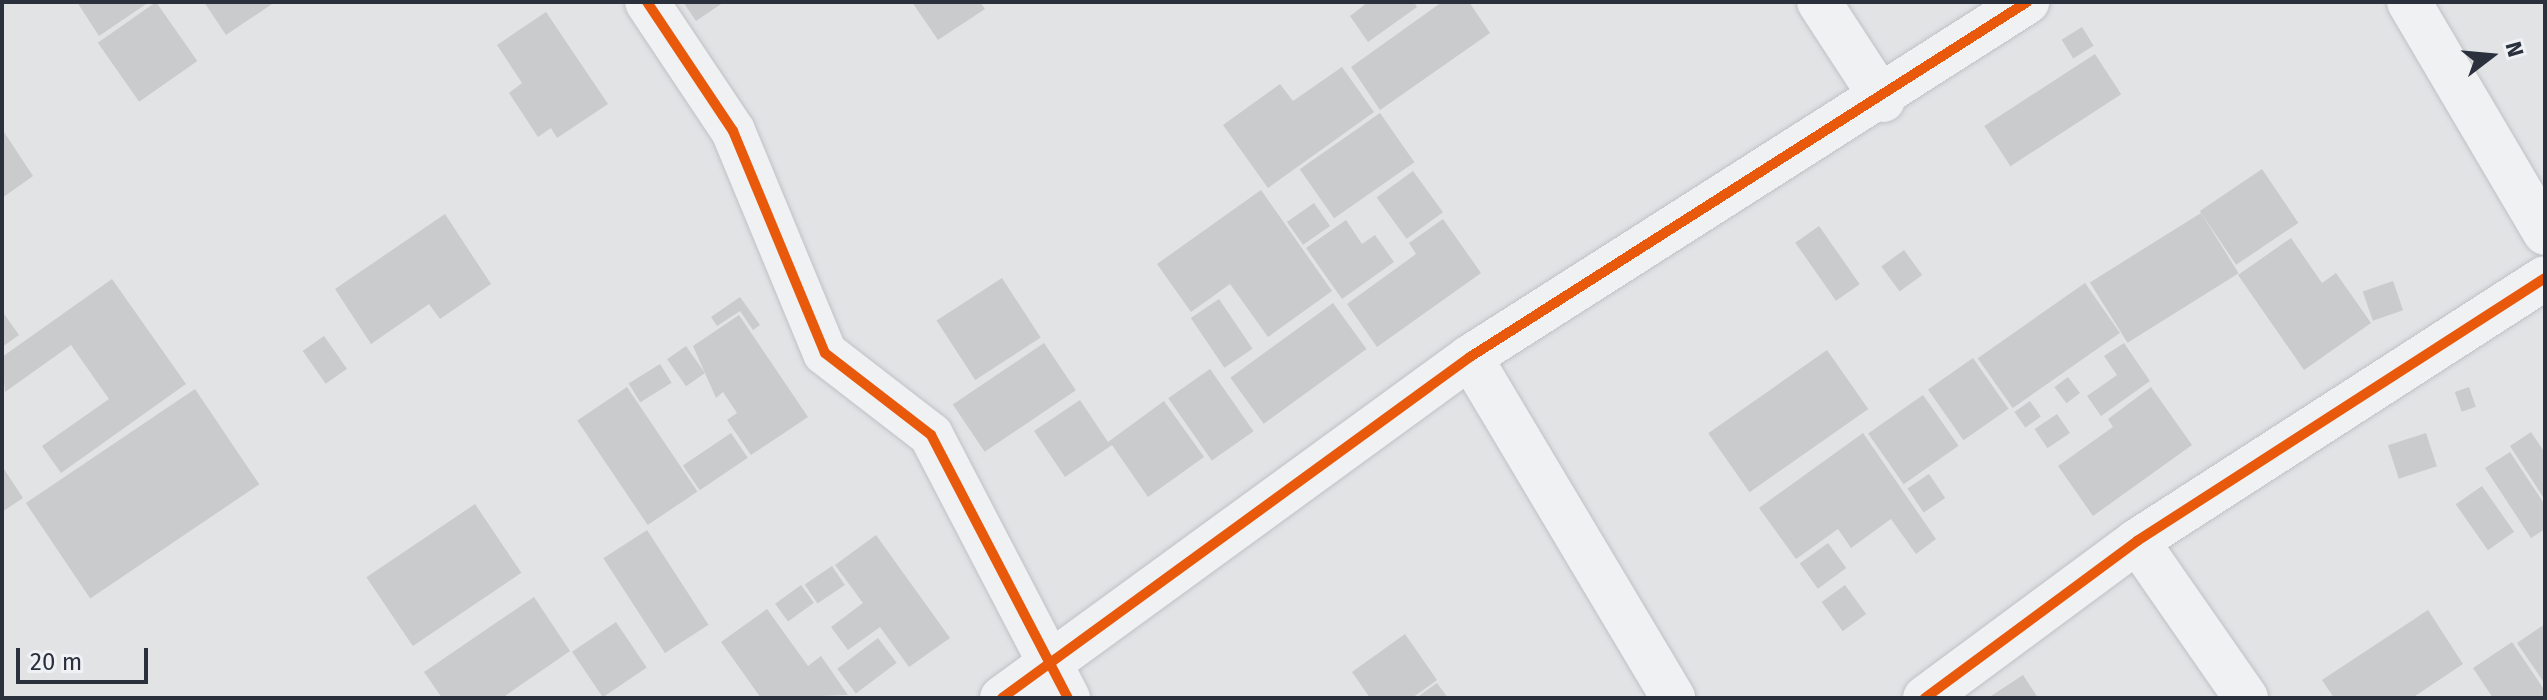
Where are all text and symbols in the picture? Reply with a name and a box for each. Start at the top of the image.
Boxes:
north arrow [2451,16,2531,96]
text: N [2500,39,2530,60]
scale bar [20,632,152,682]
text: 20 m [30,648,82,676]

